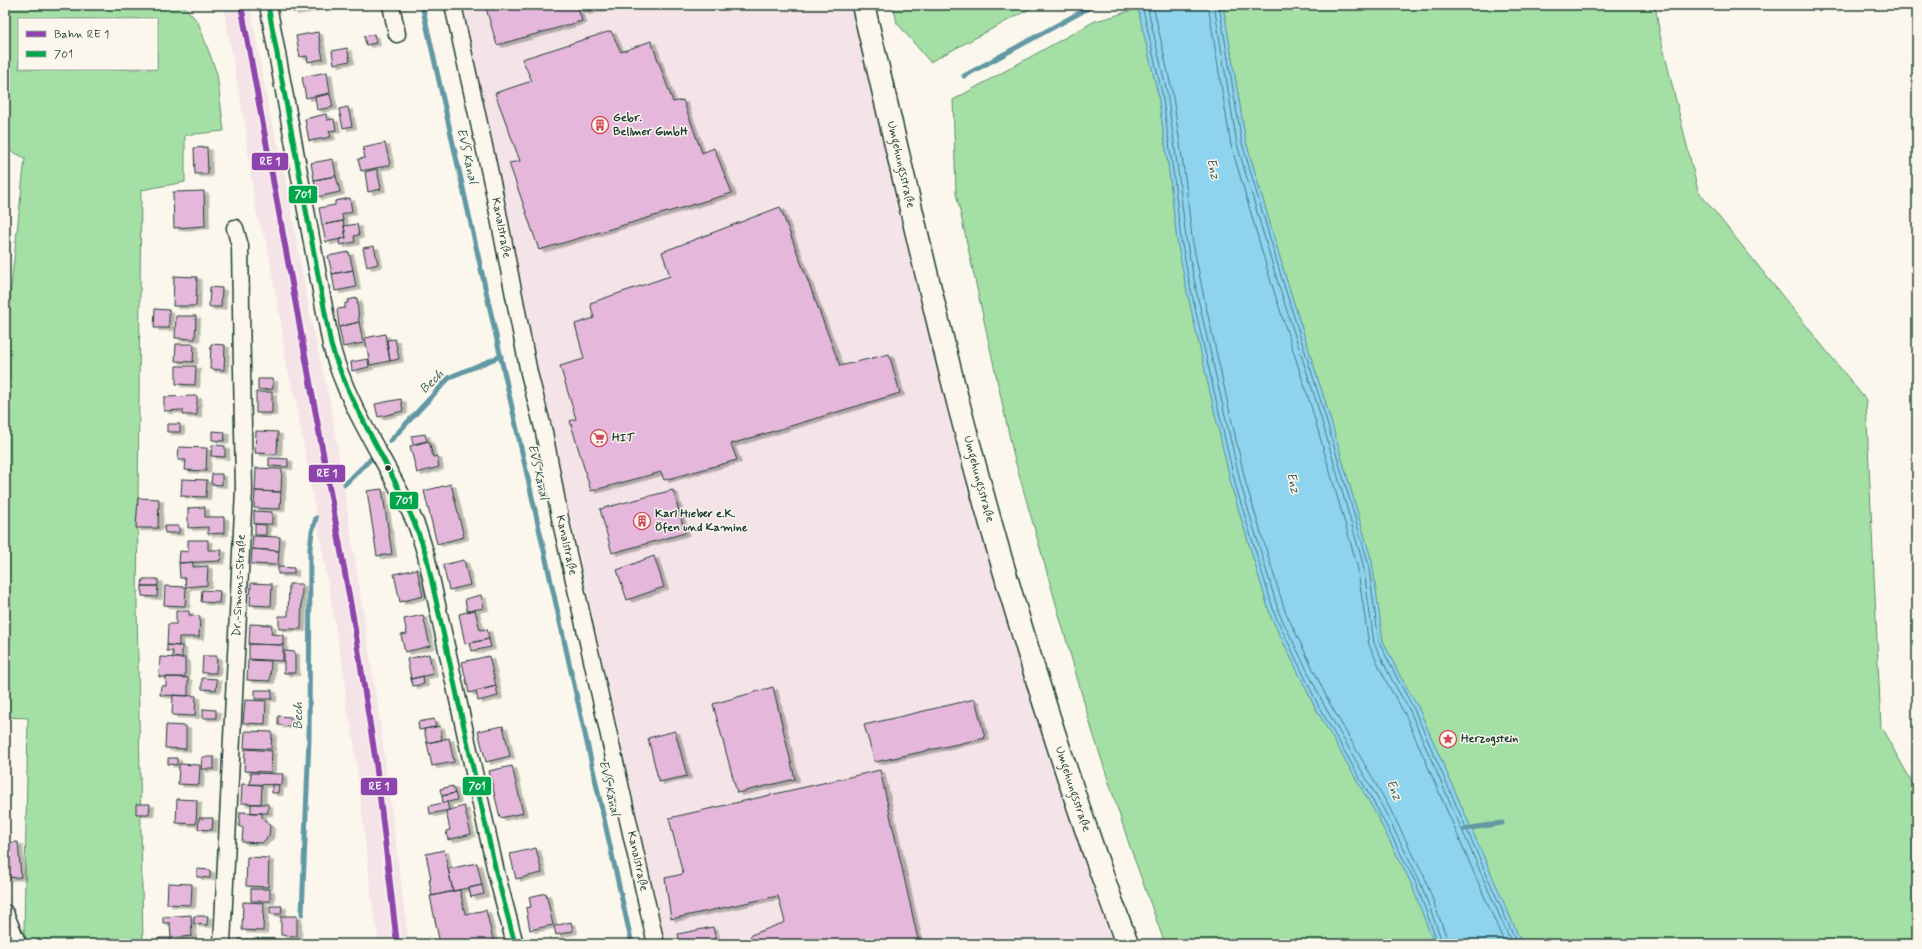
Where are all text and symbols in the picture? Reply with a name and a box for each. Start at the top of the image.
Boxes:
legend [18,18,158,70]
text: Bahn RE 1 [54,27,109,43]
text: 701 [54,47,73,63]
place label: Gebr. Bellmer GmbH [613,110,688,140]
building icon: Gebr. Bellmer GmbH [590,115,610,135]
street label: Umgehungsstraße [883,119,919,210]
water label: EVS Kanal [452,127,482,187]
line badge: RE 1 [251,152,289,171]
text: RE 1 [260,155,280,169]
water label: Enz [1202,157,1224,181]
line badge: 701 [288,185,318,204]
text: 701 [294,188,312,202]
street label: Kanalstraße [487,196,515,260]
water label: Bech [416,366,448,398]
supermarket icon: HIT [589,428,609,448]
place label: HIT [612,430,635,446]
street label: Umgehungsstraße [959,434,998,524]
water label: EVS Kanal [523,443,553,503]
unlabelled marker [383,463,393,473]
line badge: RE 1 [308,464,346,483]
text: RE 1 [317,467,337,481]
water label: Enz [1282,471,1304,495]
line badge: 701 [389,491,419,510]
text: 701 [395,494,413,508]
place label: Karl Hieber e.K. Öfen und Kamine [655,506,748,536]
building icon: Karl Hieber e.K. Öfen und Kamine [632,511,652,531]
street label: Kanalstraße [552,513,581,577]
street label: Dr.-Simons-Straße [229,534,250,637]
water label: Bech [290,702,307,730]
place icon: Herzogstein [1438,729,1458,749]
place label: Herzogstein [1461,731,1518,747]
street label: Umgehungsstraße [1051,744,1094,834]
water label: EVS Kanal [594,759,624,819]
line badge: 701 [462,776,492,796]
line badge: RE 1 [360,777,398,796]
water label: Enz [1382,777,1406,803]
text: RE 1 [369,780,389,794]
text: 701 [468,780,486,794]
street label: Kanalstraße [623,830,652,893]

